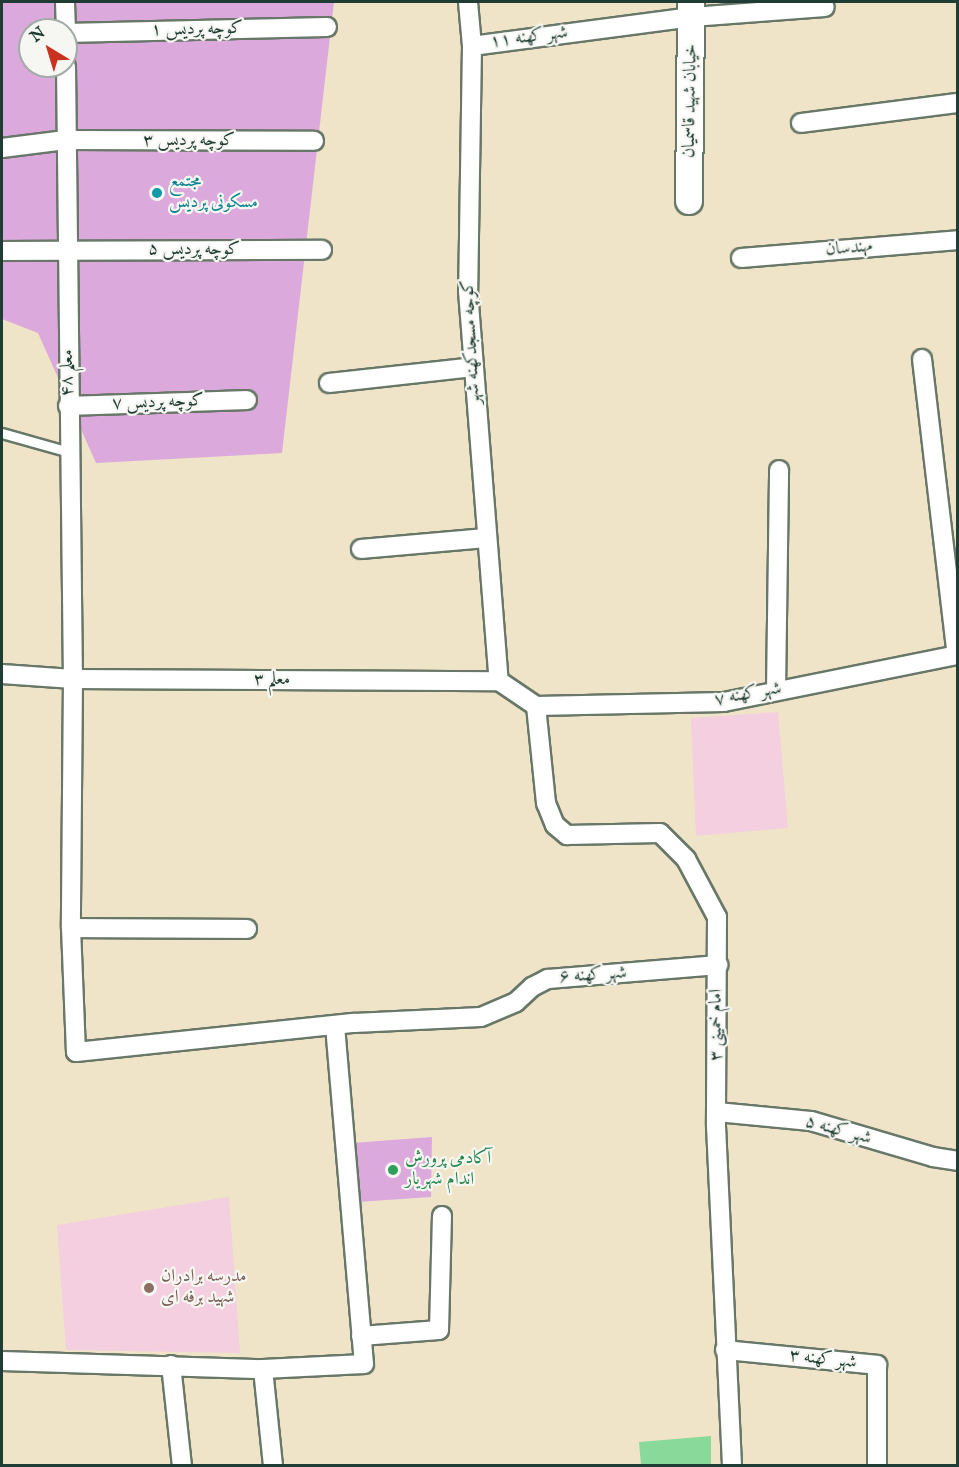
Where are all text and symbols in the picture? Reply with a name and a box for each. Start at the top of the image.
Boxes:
north arrow [18,18,78,78]
street label: کوچه پردیس ۱ [151,18,243,42]
text: N [27,23,50,48]
street label: شهر کهنه ۱۱ [489,23,569,53]
street label: خیابان شهید قاسمیان [679,44,703,158]
street label: کوچه پردیس ۳ [143,130,235,152]
place label: مجتمع مسکونی پردیس [169,172,258,214]
marker: مجتمع مسکونی پردیس [150,186,164,200]
street label: مهندسان [825,236,873,262]
street label: کوچه پردیس ۵ [148,239,240,261]
street label: کوچه مسجدکهنه شهر [458,279,486,405]
street label: معلم ۴۸ [57,349,79,397]
street label: کوچه پردیس ۷ [112,391,204,415]
street label: معلم ۳ [254,669,290,691]
street label: شهر کهنه ۷ [713,678,783,712]
street label: شهر کهنه ۶ [558,963,628,989]
street label: امام خمینی ۳ [706,989,728,1061]
street label: شهر کهنه ۵ [803,1112,873,1150]
place label: آکادمی پرورش اندام شهریار [405,1149,491,1192]
marker: آکادمی پرورش اندام شهریار [386,1163,400,1177]
place label: مدرسه برادران شهید برفه ای [161,1267,247,1310]
marker: مدرسه برادران شهید برفه ای [142,1281,156,1295]
street label: شهر کهنه ۳ [788,1346,858,1374]

